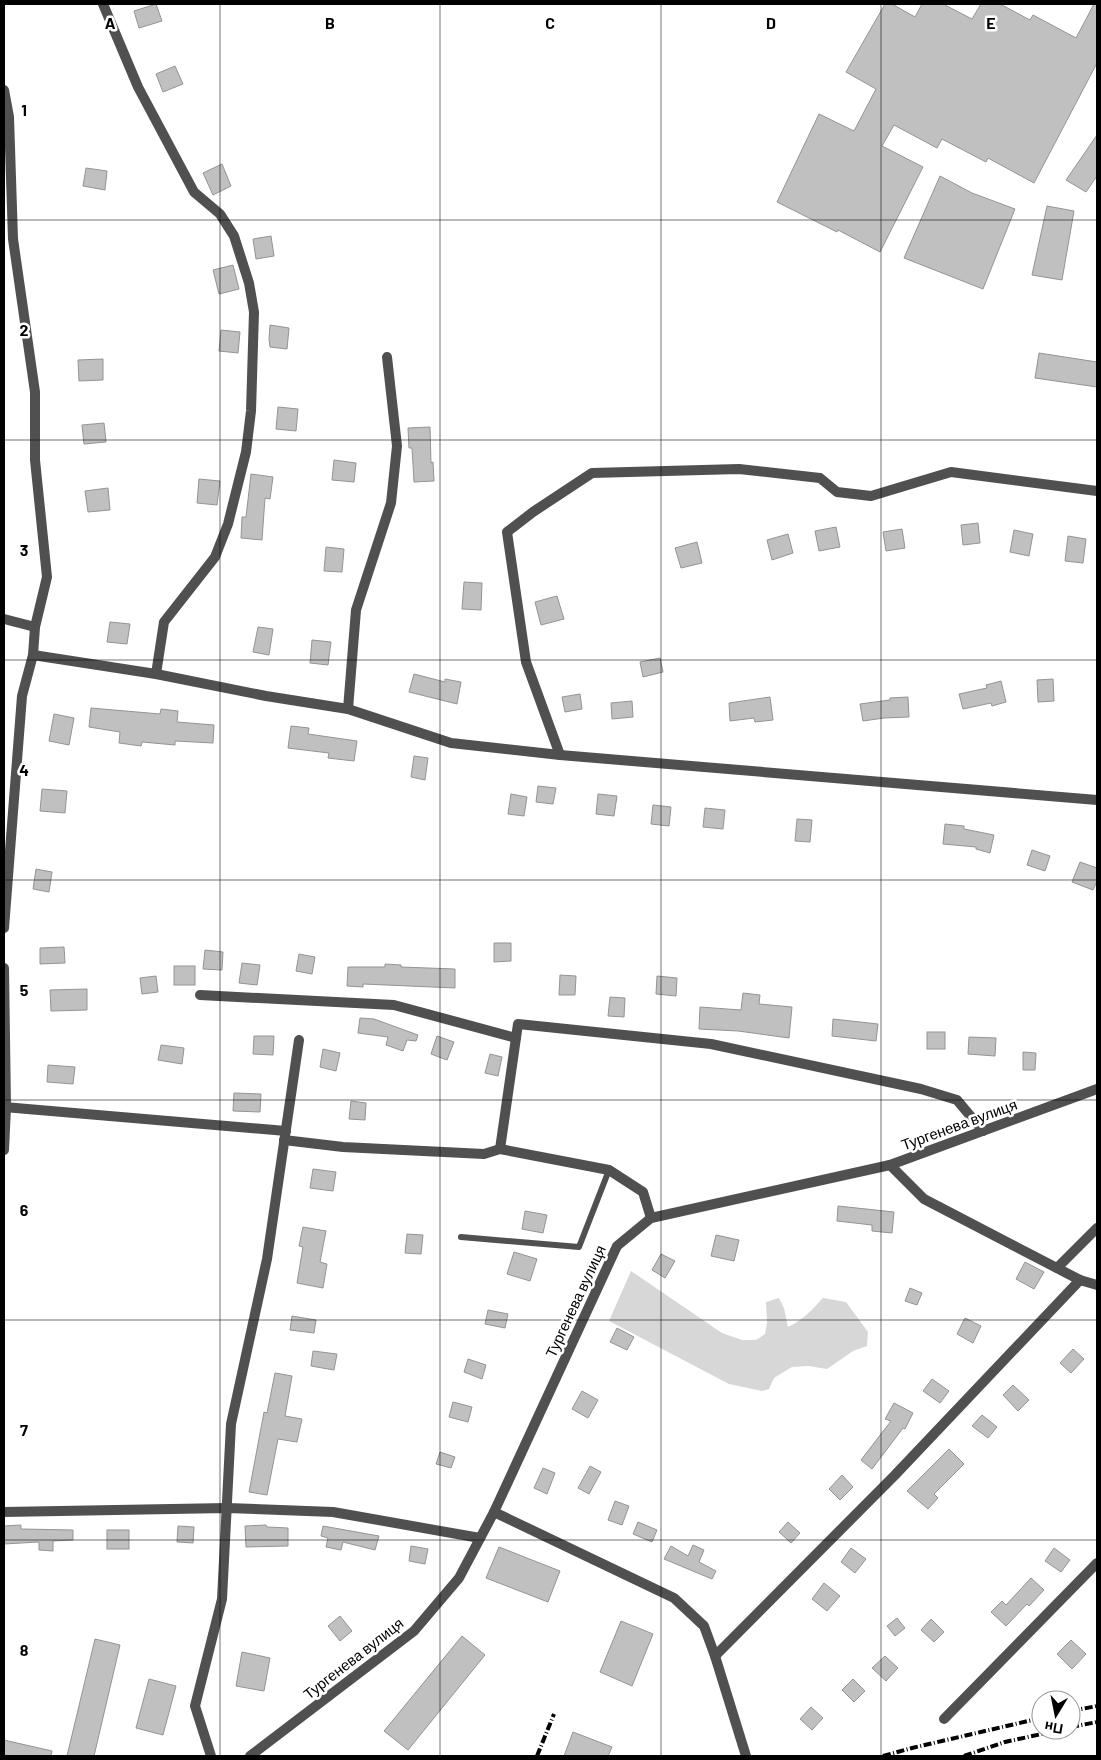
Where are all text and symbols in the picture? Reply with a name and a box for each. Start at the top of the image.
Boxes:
text: A [105,13,116,32]
text: B [325,13,335,32]
text: C [545,13,555,32]
text: D [766,13,776,32]
text: E [986,13,996,32]
text: 1 [21,100,27,119]
text: 2 [20,320,29,339]
text: 3 [20,540,28,559]
text: 4 [19,760,29,779]
text: 5 [20,980,29,999]
street label: Тургенева вулиця [899,1095,1019,1153]
text: 6 [20,1200,29,1219]
street label: Тургенева вулиця [541,1242,609,1360]
text: 7 [20,1420,28,1439]
street label: Тургенева вулиця [299,1613,407,1703]
text: 8 [20,1640,29,1659]
north arrow [1031,1690,1081,1740]
text: Пн [1043,1718,1064,1738]

